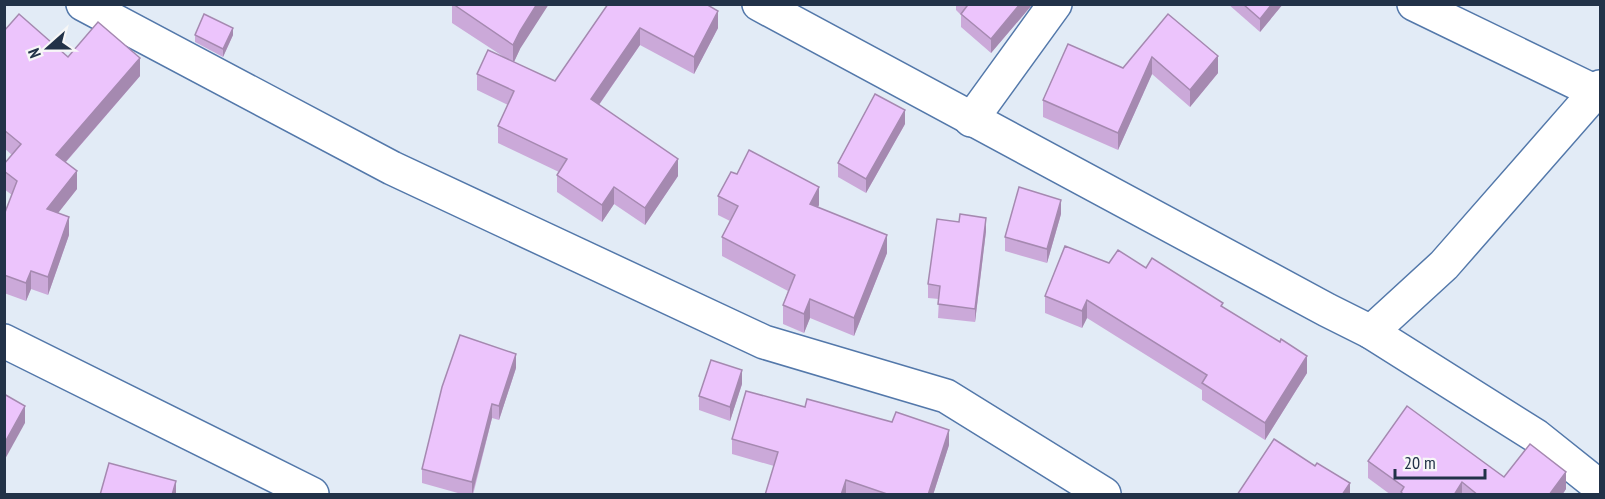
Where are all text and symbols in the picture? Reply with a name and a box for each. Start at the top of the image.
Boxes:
north arrow [18,18,78,78]
text: N [23,46,45,61]
scale bar [1395,442,1485,480]
text: 20 m [1404,451,1436,474]

